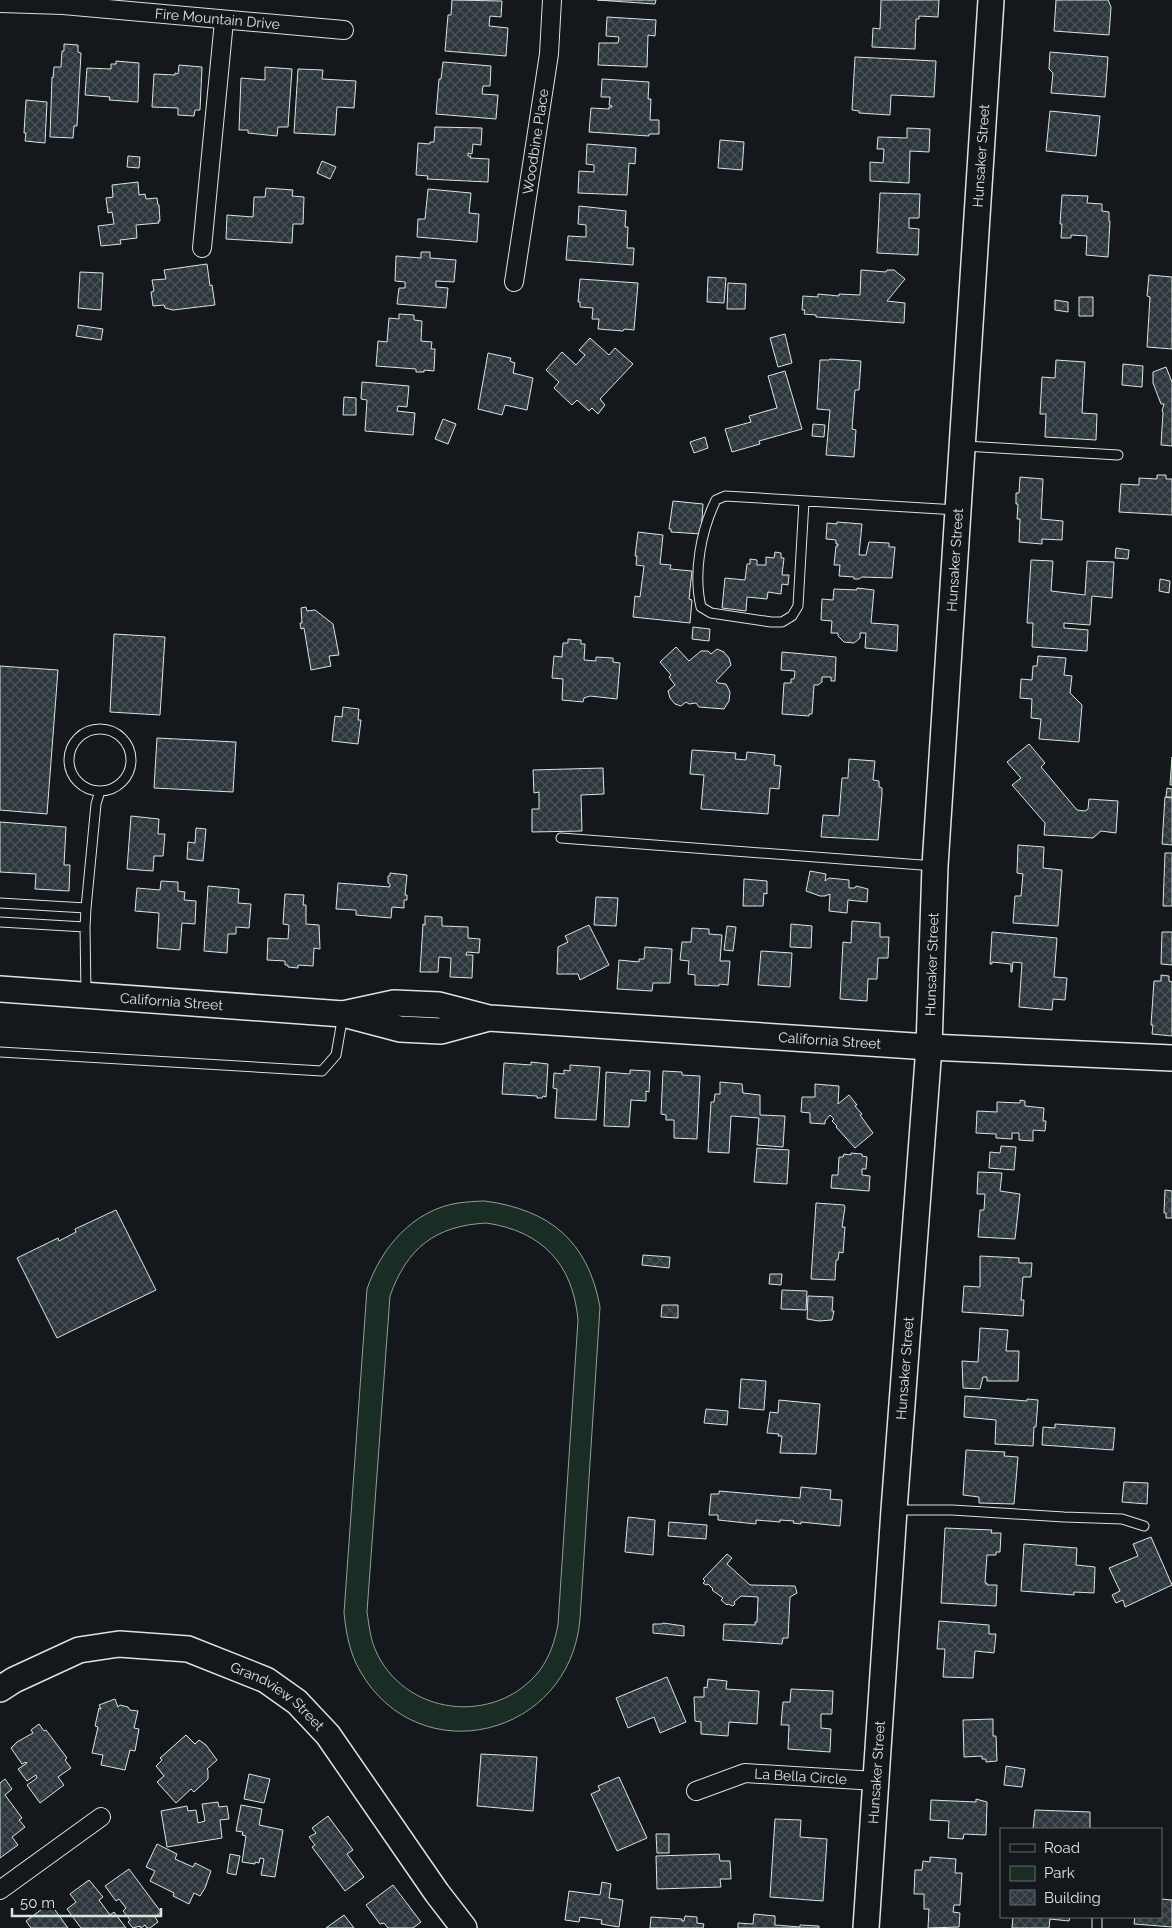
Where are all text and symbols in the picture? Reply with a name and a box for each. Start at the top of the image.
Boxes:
street label: Fire Mountain Drive [154,5,280,32]
street label: Woodbine Place [520,88,552,196]
street label: Hunsaker Street [970,103,992,208]
street label: Hunsaker Street [943,508,966,612]
street label: Hunsaker Street [922,912,941,1016]
street label: California Street [120,990,224,1013]
street label: California Street [778,1029,882,1052]
street label: Hunsaker Street [893,1316,917,1421]
street label: Grandview Street [228,1659,328,1734]
street label: Hunsaker Street [865,1720,888,1825]
street label: La Bella Circle [754,1766,848,1787]
legend [1000,1828,1162,1918]
text: Road [1044,1839,1080,1857]
text: Park [1044,1864,1075,1882]
scale bar [12,1886,161,1918]
text: Building [1044,1889,1101,1907]
text: 50 m [20,1894,55,1912]

